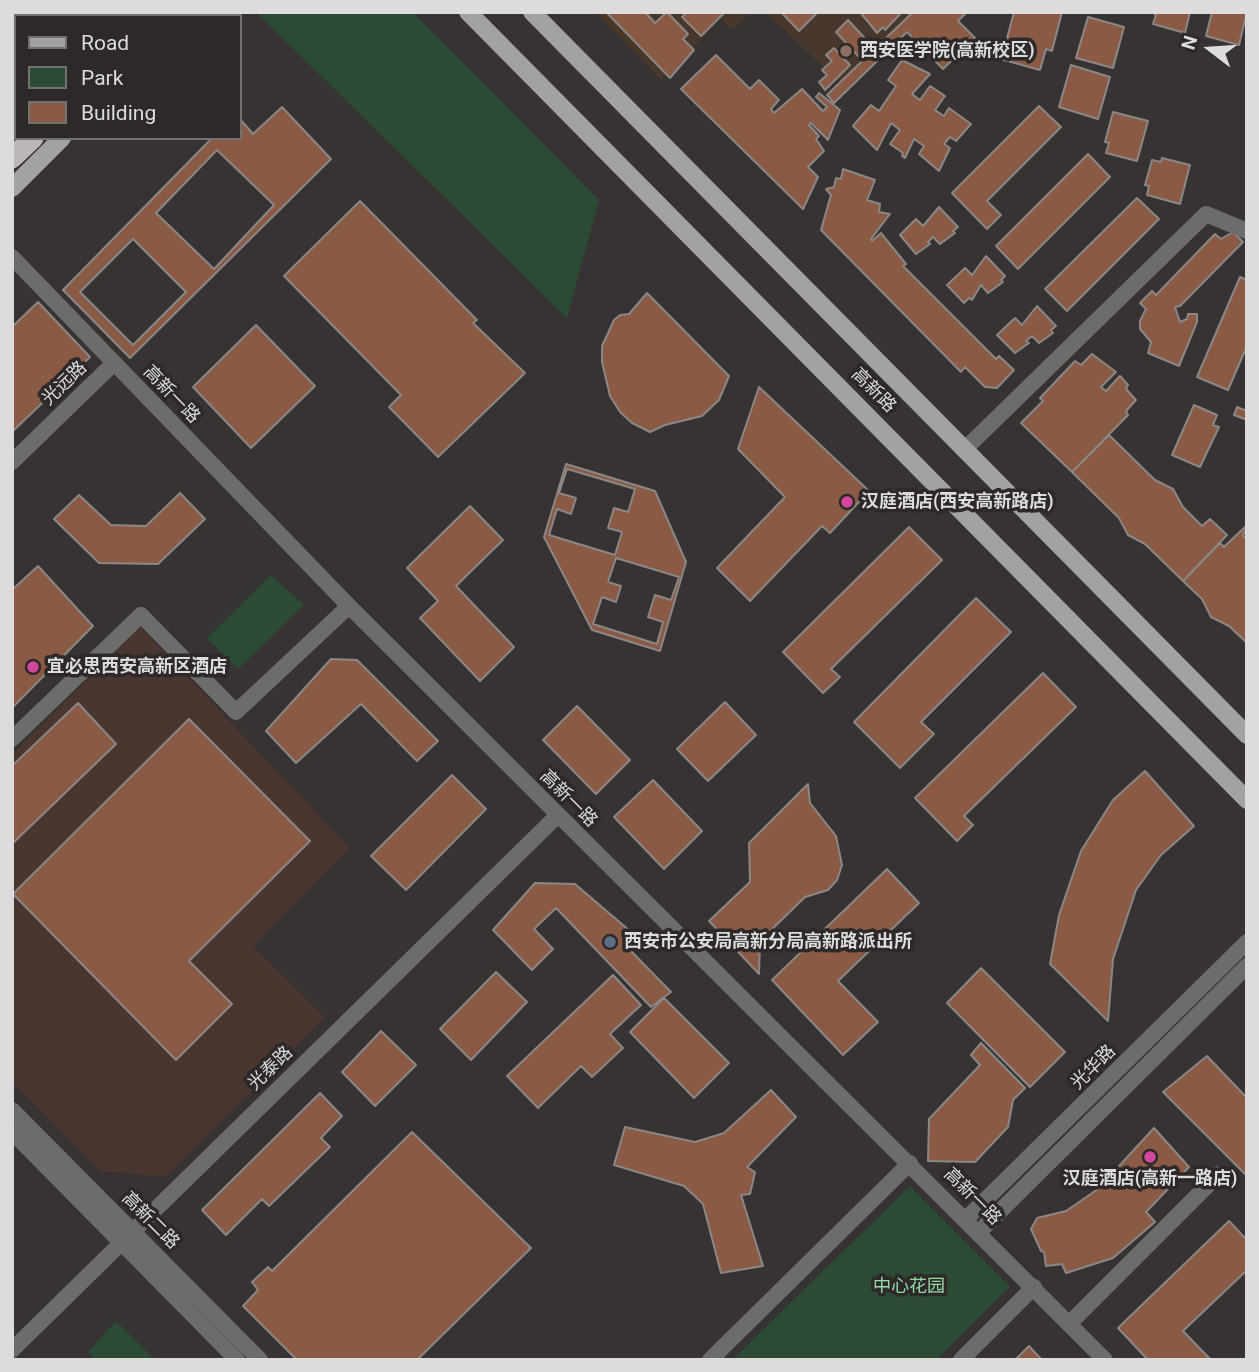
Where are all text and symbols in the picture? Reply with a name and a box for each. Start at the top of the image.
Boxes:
legend [14,14,242,140]
north arrow [1175,14,1245,84]
text: Road [81,31,129,55]
text: N [1176,33,1202,52]
place label: 西安医学院(高新校区) [860,40,1035,62]
marker: 西安医学院(高新校区) [838,43,854,59]
text: Park [81,66,123,90]
text: Building [81,101,156,125]
street label: 光远路 [38,357,92,411]
street label: 高新一路 [138,362,204,428]
street label: 高新路 [846,364,900,418]
place label: 汉庭酒店(西安高新路店) [861,491,1054,513]
marker: 汉庭酒店(西安高新路店) [839,494,855,510]
place label: 宜必思西安高新区酒店 [47,656,227,678]
marker: 宜必思西安高新区酒店 [25,659,41,675]
street label: 高新一路 [535,766,601,832]
place label: 西安市公安局高新分局高新路派出所 [624,931,912,953]
marker: 西安市公安局高新分局高新路派出所 [602,934,618,950]
street label: 光华路 [1067,1041,1121,1095]
street label: 光泰路 [244,1042,298,1096]
marker: 汉庭酒店(高新一路店) [1142,1149,1158,1165]
street label: 高新一路 [939,1164,1005,1230]
place label: 汉庭酒店(高新一路店) [1063,1168,1237,1190]
street label: 高新二路 [117,1188,183,1254]
park label: 中心花园 [873,1276,945,1298]

